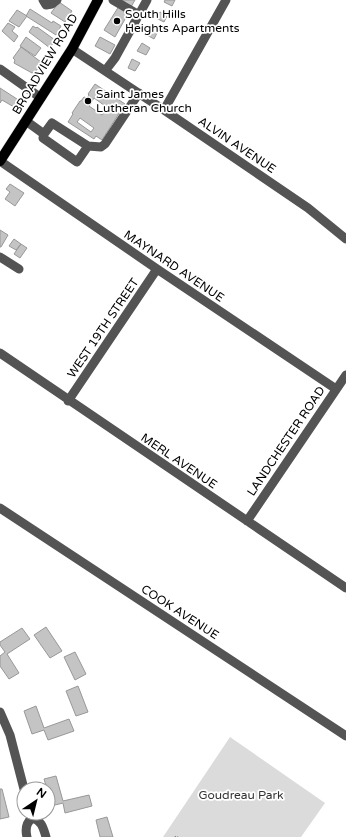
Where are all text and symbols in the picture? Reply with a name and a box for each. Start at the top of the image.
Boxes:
place label: South Hills Heights Apartments [125,7,240,35]
street label: BROADVIEW ROAD [9,11,81,117]
marker: South Hills Heights Apartments [112,16,122,26]
place label: Saint James Lutheran Church [96,87,192,115]
marker: Saint James Lutheran Church [83,96,93,106]
street label: ALVIN AVENUE [196,114,279,176]
street label: MAYNARD AVENUE [121,227,227,305]
street label: WEST 19TH STREET [64,275,142,380]
street label: LANDCHESTER ROAD [244,384,328,498]
street label: MERL AVENUE [138,430,220,492]
street label: COOK AVENUE [139,582,222,642]
north arrow [16,781,56,821]
text: N [34,785,49,801]
park label: Goudreau Park [198,788,284,802]

